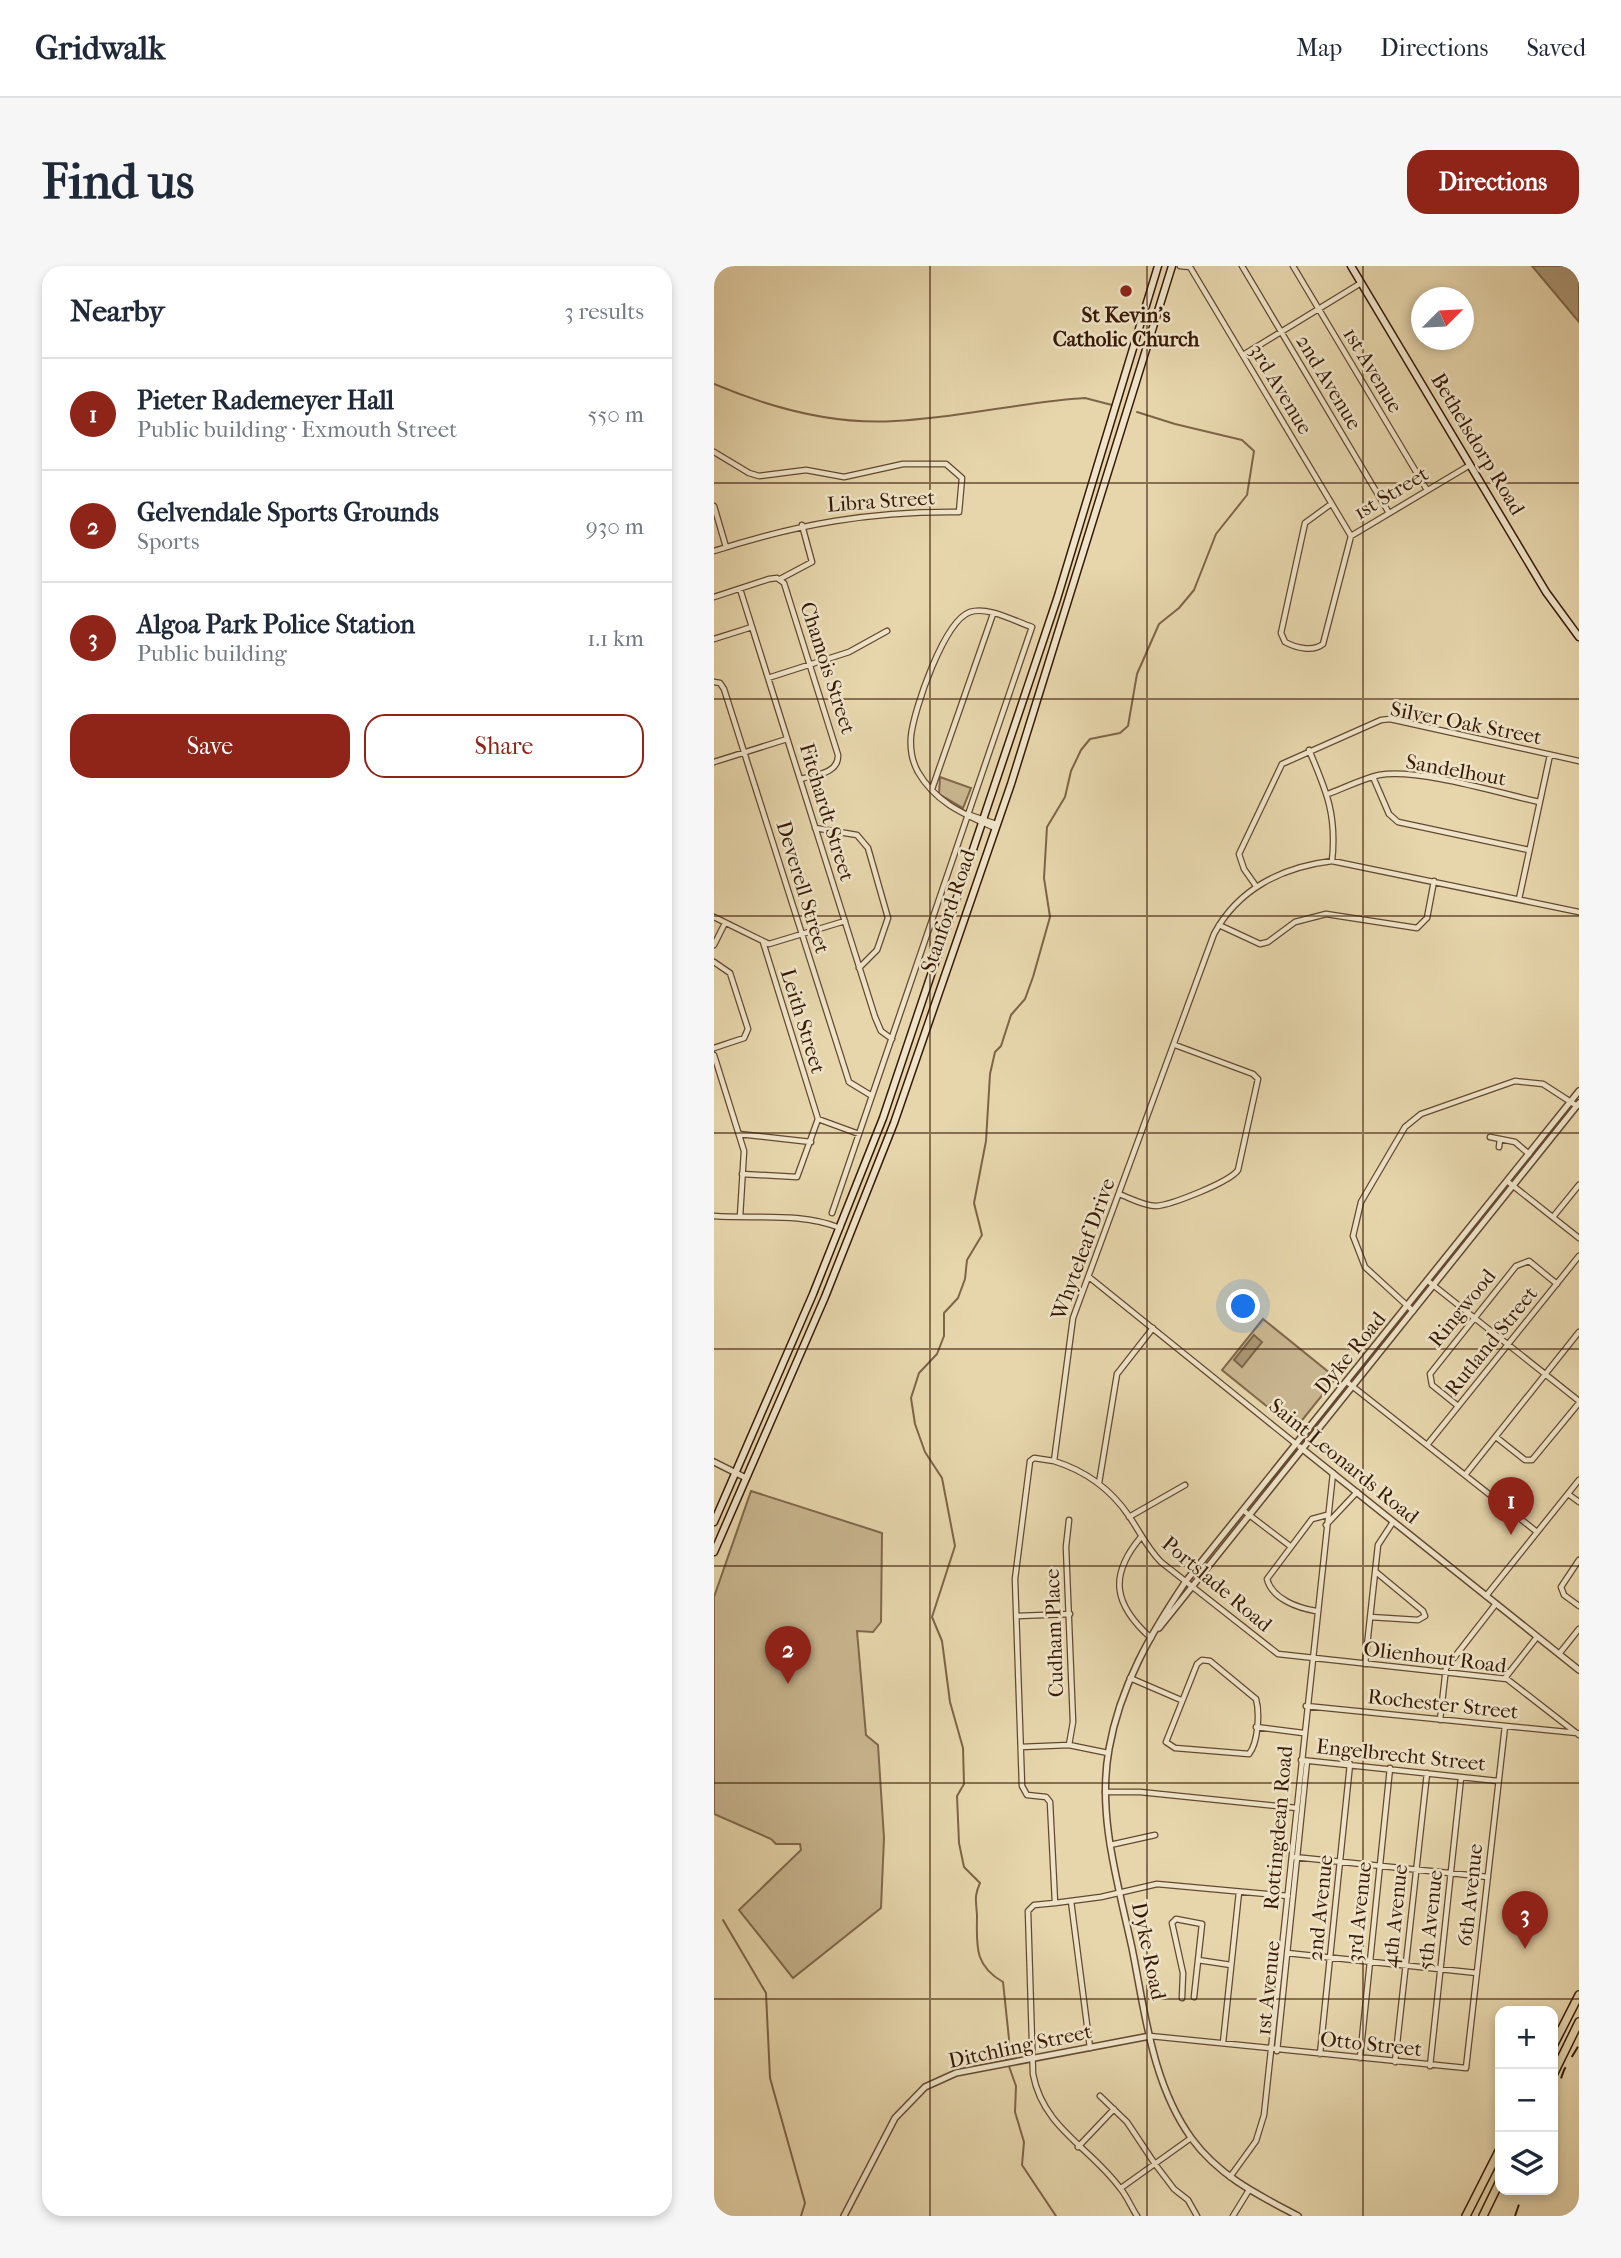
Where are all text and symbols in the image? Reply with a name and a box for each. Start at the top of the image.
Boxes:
text: Gridwalk [35,29,165,68]
text: Map [1296,34,1342,62]
text: Directions [1380,34,1488,62]
text: Saved [1526,34,1586,62]
button: Directions [1407,150,1579,214]
text: Find us [42,153,194,211]
marker: St Kevin’s Catholic Church [1118,283,1134,299]
north arrow [1411,287,1474,350]
text: Nearby [70,294,165,329]
text: 3 results [564,298,644,325]
place label: St Kevin’s Catholic Church [1053,303,1199,351]
street label: 1st Avenue [1338,323,1408,417]
street label: 2nd Avenue [1291,330,1367,434]
street label: 3rd Avenue [1245,340,1317,438]
street label: Bethelsdorp Road [1426,369,1530,520]
text: Pieter Rademeyer Hall [137,385,394,416]
text: 1 [89,401,97,428]
text: 550 m [588,401,644,428]
text: Public building · Exmouth Street [137,416,457,443]
street label: 1st Street [1349,461,1433,525]
street label: Libra Street [826,485,936,517]
text: Gelvendale Sports Grounds [137,497,439,528]
text: 2 [87,513,99,540]
text: 930 m [586,513,644,540]
text: Sports [137,528,199,555]
street label: Chamois Street [795,599,861,738]
text: Algoa Park Police Station [137,609,415,640]
text: 3 [88,625,98,652]
text: 1.1 km [587,625,644,652]
text: Public building [137,640,287,667]
street label: Silver Oak Street [1388,697,1544,750]
button: Save [70,714,350,778]
button: Share [364,714,644,778]
street label: Fitchardt Street [795,740,860,884]
street label: Sandelhout [1404,749,1509,791]
street label: Deverell Street [771,818,835,957]
street label: Stanford Road [916,846,980,976]
street label: Leith Street [776,966,830,1077]
street label: Whyteleaf Drive [1046,1175,1120,1324]
street label: Ringwood [1423,1264,1501,1352]
street label: Rutland Street [1440,1281,1543,1400]
your location [1226,1289,1260,1323]
street label: Dyke Road [1309,1306,1391,1399]
street label: Saint Leonards Road [1264,1393,1424,1529]
pin: 1 [1488,1477,1534,1535]
street label: Portslade Road [1157,1531,1277,1637]
street label: Cudham Place [1040,1568,1068,1698]
pin: 2 [765,1626,811,1684]
street label: Olienhout Road [1362,1636,1508,1678]
street label: Rochester Street [1366,1684,1520,1724]
street label: Engelbrecht Street [1315,1734,1488,1776]
street label: Rottingdean Road [1259,1744,1297,1911]
street label: 6th Avenue [1453,1843,1487,1947]
street label: 2nd Avenue [1302,1854,1338,1962]
street label: 3rd Avenue [1342,1861,1376,1963]
street label: 4th Avenue [1378,1863,1412,1969]
street label: 5th Avenue [1413,1869,1447,1971]
pin: 3 [1502,1891,1548,1949]
street label: Dyke Road [1127,1900,1171,2003]
street label: 1st Avenue [1251,1939,1285,2037]
map controls [1495,2006,1558,2195]
button: + [1495,2006,1558,2069]
street label: Ditchling Street [946,2019,1094,2073]
street label: Otto Street [1319,2027,1424,2061]
button: − [1495,2069,1558,2132]
button: layers [1495,2132,1558,2195]

